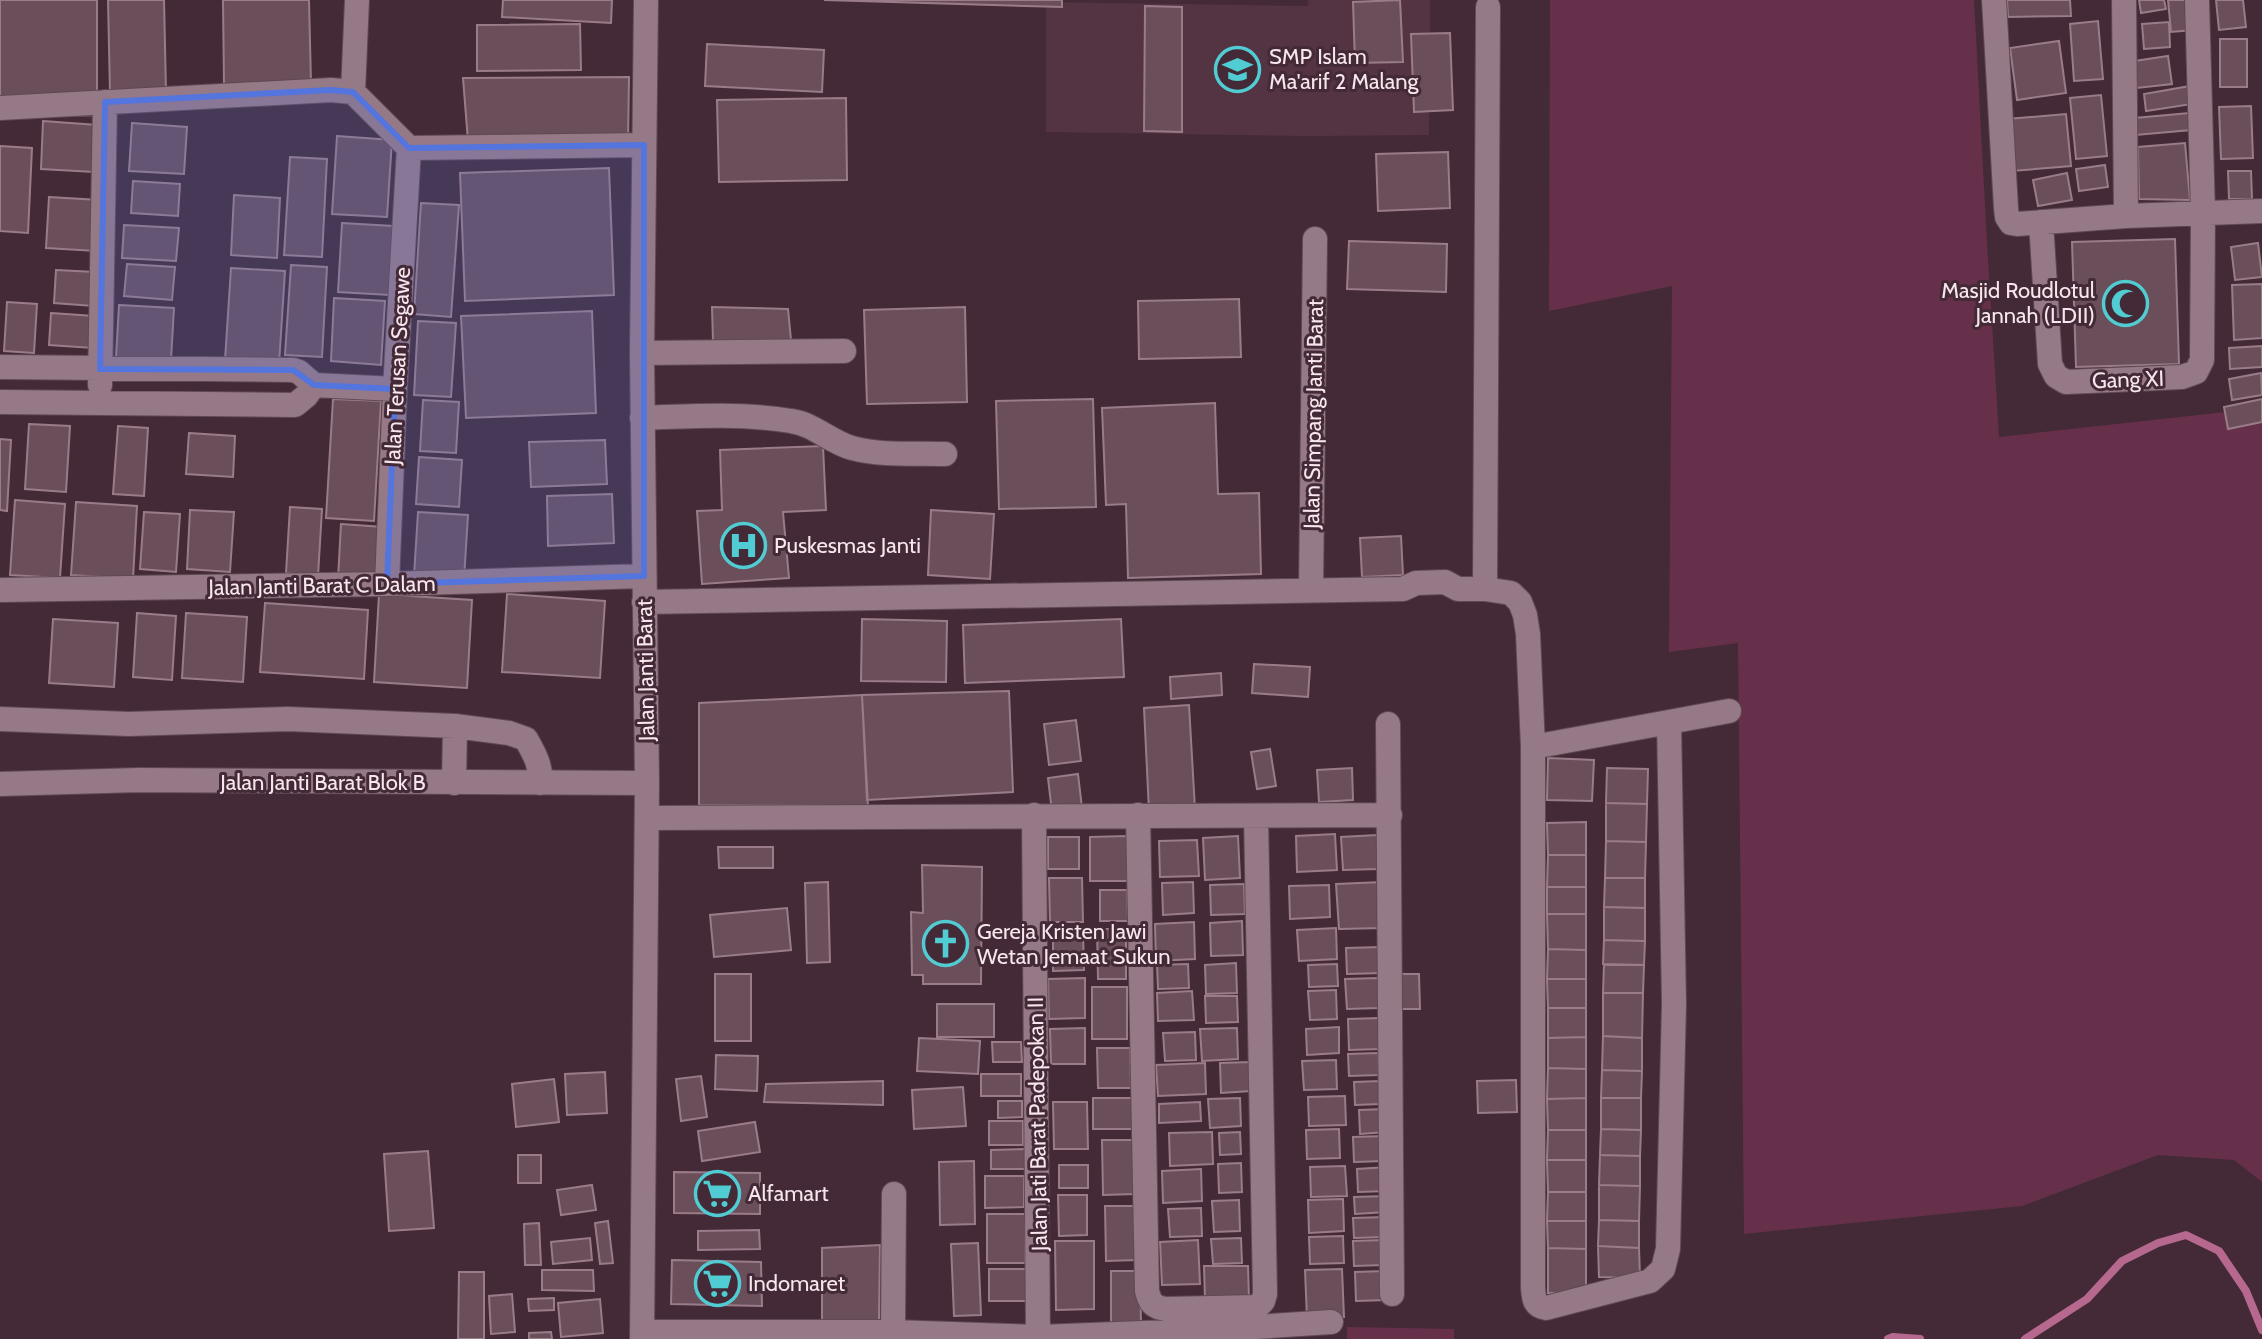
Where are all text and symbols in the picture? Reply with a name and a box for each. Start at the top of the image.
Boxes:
place label: SMP Islam Ma'arif 2 Malang [1269,43,1420,95]
school or university icon: SMP Islam Ma'arif 2 Malang [1214,45,1262,93]
street label: Jalan Terusan Segawe [379,266,416,467]
place label: Masjid Roudlotul Jannah (LDII) [1941,277,2096,329]
mosque icon: Masjid Roudlotul Jannah (LDII) [2102,279,2150,327]
street label: Jalan Simpang Janti Barat [1298,298,1329,530]
street label: Gang XI [2091,365,2165,394]
hospital icon: Puskesmas Janti [719,521,767,569]
place label: Puskesmas Janti [774,532,921,559]
street label: Jalan Janti Barat C Dalam [207,570,436,601]
street label: Jalan Janti Barat [631,598,660,742]
street label: Jalan Janti Barat Blok B [219,769,426,796]
place label: Gereja Kristen Jawi Wetan Jemaat Sukun [977,918,1171,970]
church icon: Gereja Kristen Jawi Wetan Jemaat Sukun [922,920,970,968]
street label: Jalan Jati Barat Padepokan II [1022,997,1053,1252]
supermarket icon: Alfamart [693,1169,741,1217]
place label: Alfamart [748,1180,829,1207]
supermarket icon: Indomaret [693,1259,741,1307]
place label: Indomaret [748,1270,846,1297]

